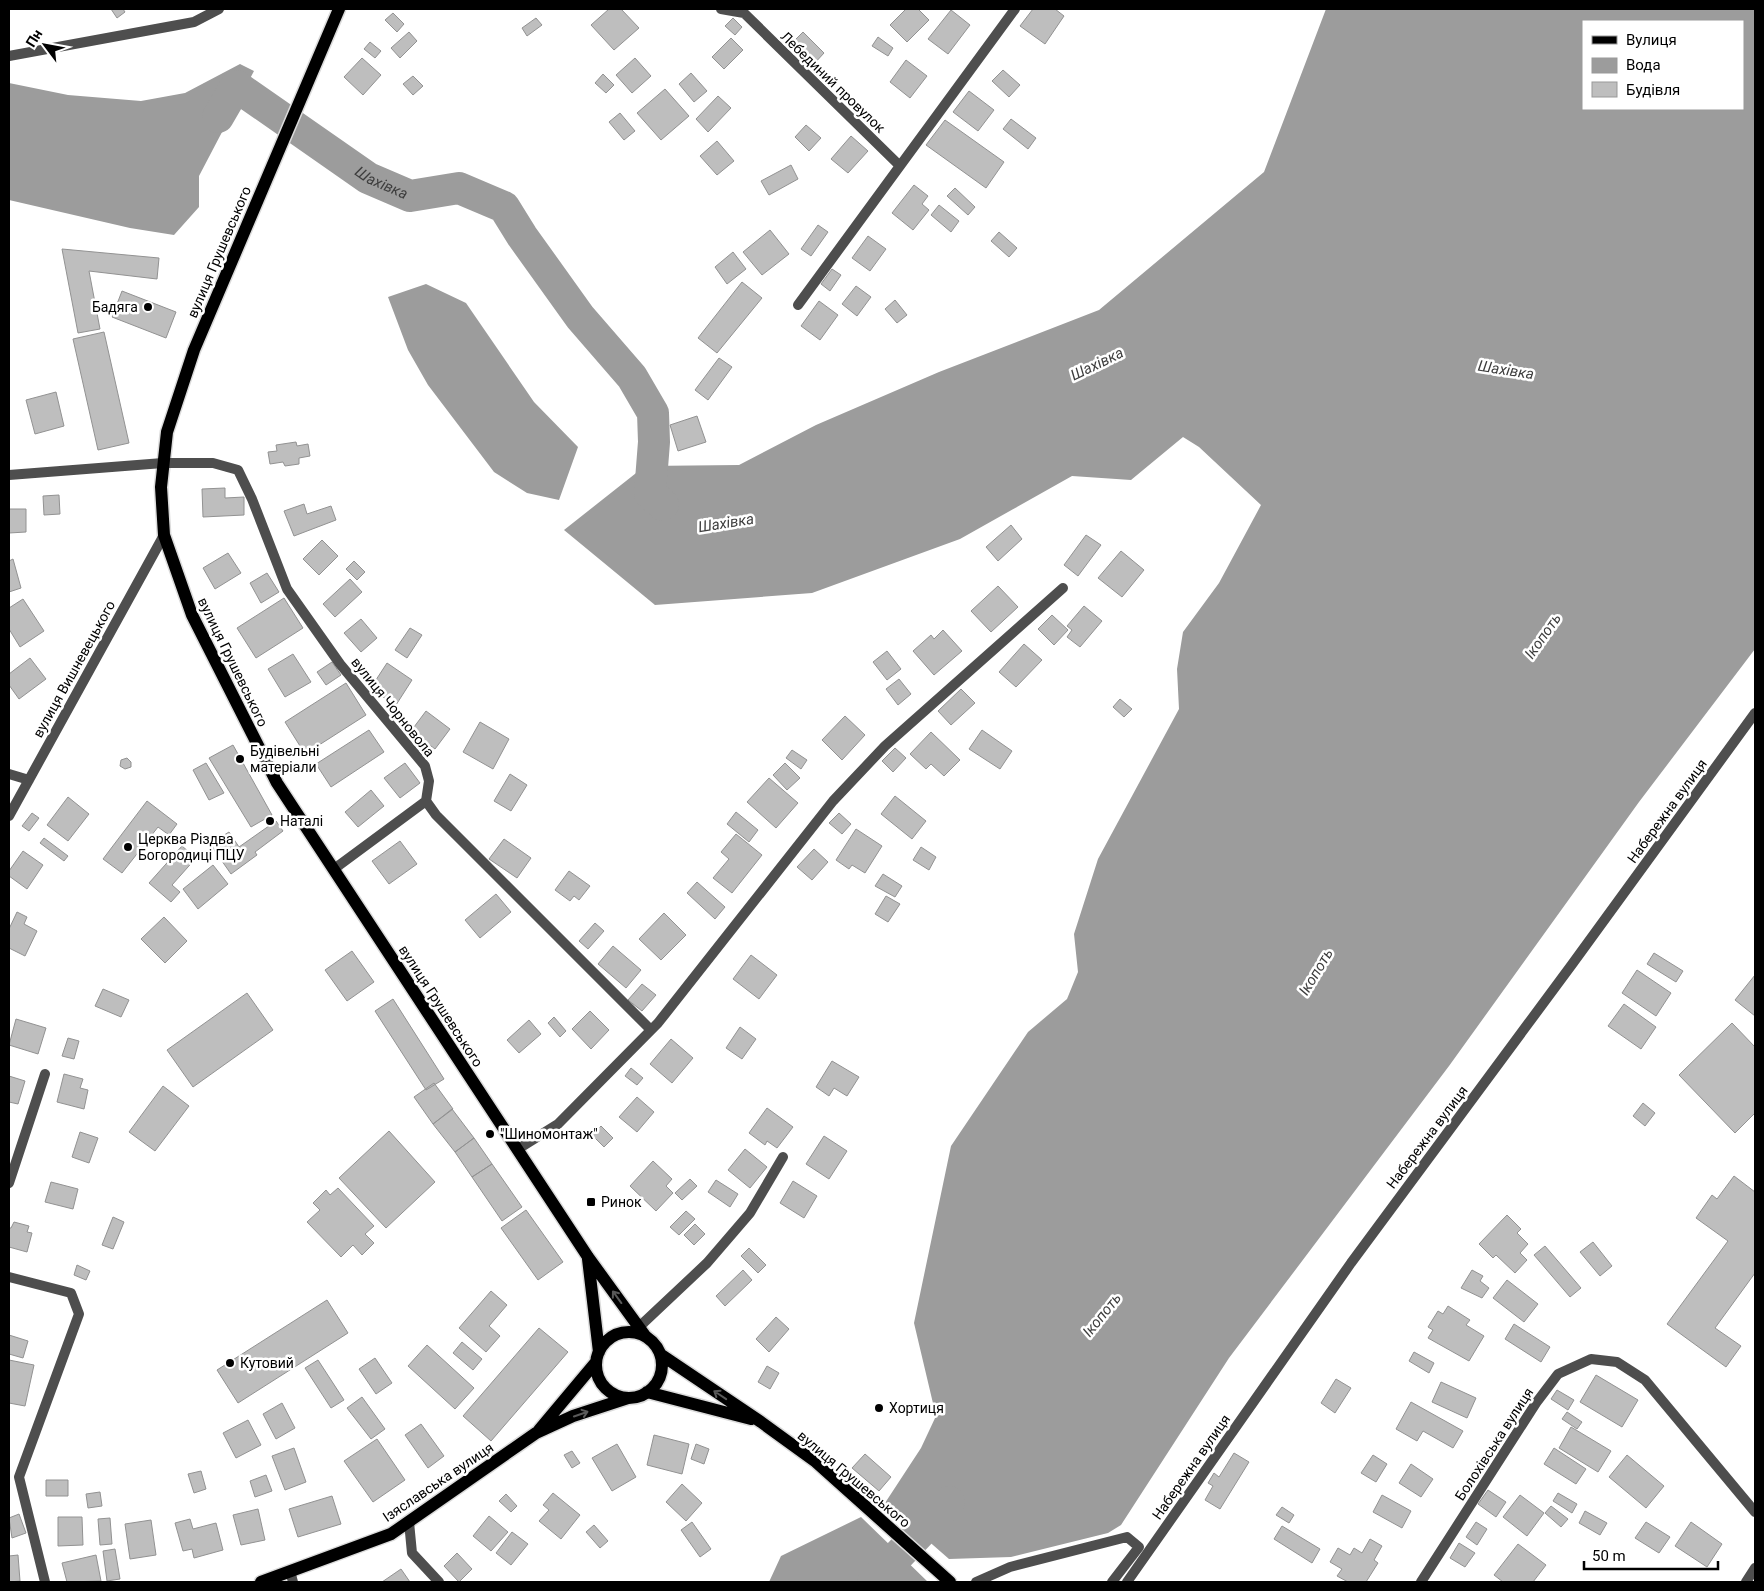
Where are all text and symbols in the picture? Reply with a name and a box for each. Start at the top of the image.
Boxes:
north arrow [20,20,70,70]
legend [1582,20,1744,110]
text: Пн [22,26,46,50]
street label: Лебединий провулок [778,28,889,136]
text: Вулиця [1626,31,1677,49]
text: Вода [1626,56,1661,74]
text: Будівля [1626,81,1680,99]
water label: Шахівка [351,163,411,203]
street label: вулиця Грушевського [184,184,254,320]
place label: Бадяга [92,299,138,315]
marker: Бадяга [142,301,154,313]
water label: Шахівка [1068,344,1126,384]
water label: Шахівка [1477,357,1535,383]
water label: Шахівка [697,510,755,536]
street label: вулиця Грушевського [195,595,271,729]
street label: вулиця Вишневецького [30,598,118,740]
water label: Ікопоть [1521,610,1565,662]
street label: вулиця Чорновола [348,654,438,760]
place label: Будівельні матеріали [250,743,320,775]
marker: Будівельні матеріали [234,753,246,765]
street label: Набережна вулиця [1624,756,1710,866]
place label: Наталі [280,813,323,829]
marker: Наталі [264,815,276,827]
place label: Церква Різдва Богородиці ПЦУ [138,831,245,863]
marker: Церква Різдва Богородиці ПЦУ [122,841,134,853]
street label: вулиця Грушевського [396,942,486,1070]
water label: Ікопоть [1295,945,1337,999]
street label: Набережна вулиця [1383,1082,1471,1192]
place label: "Шиномонтаж" [500,1126,598,1142]
marker: "Шиномонтаж" [484,1128,496,1140]
place label: Ринок [601,1194,642,1210]
marker: Ринок [585,1196,597,1208]
water label: Ікопоть [1079,1289,1125,1341]
one-way arrow [612,1291,623,1305]
place label: Кутовий [240,1355,294,1371]
marker: Кутовий [224,1357,236,1369]
street label: Болохівська вулиця [1452,1385,1536,1503]
one-way arrow [714,1390,728,1400]
place label: Хортиця [889,1400,944,1416]
marker: Хортиця [873,1402,885,1414]
one-way arrow [572,1409,588,1418]
street label: Набережна вулиця [1149,1411,1233,1523]
street label: вулиця Грушевського [795,1427,913,1531]
street label: Ізяславська вулиця [380,1439,496,1525]
scale bar [1584,1538,1718,1570]
text: 50 m [1592,1547,1626,1565]

